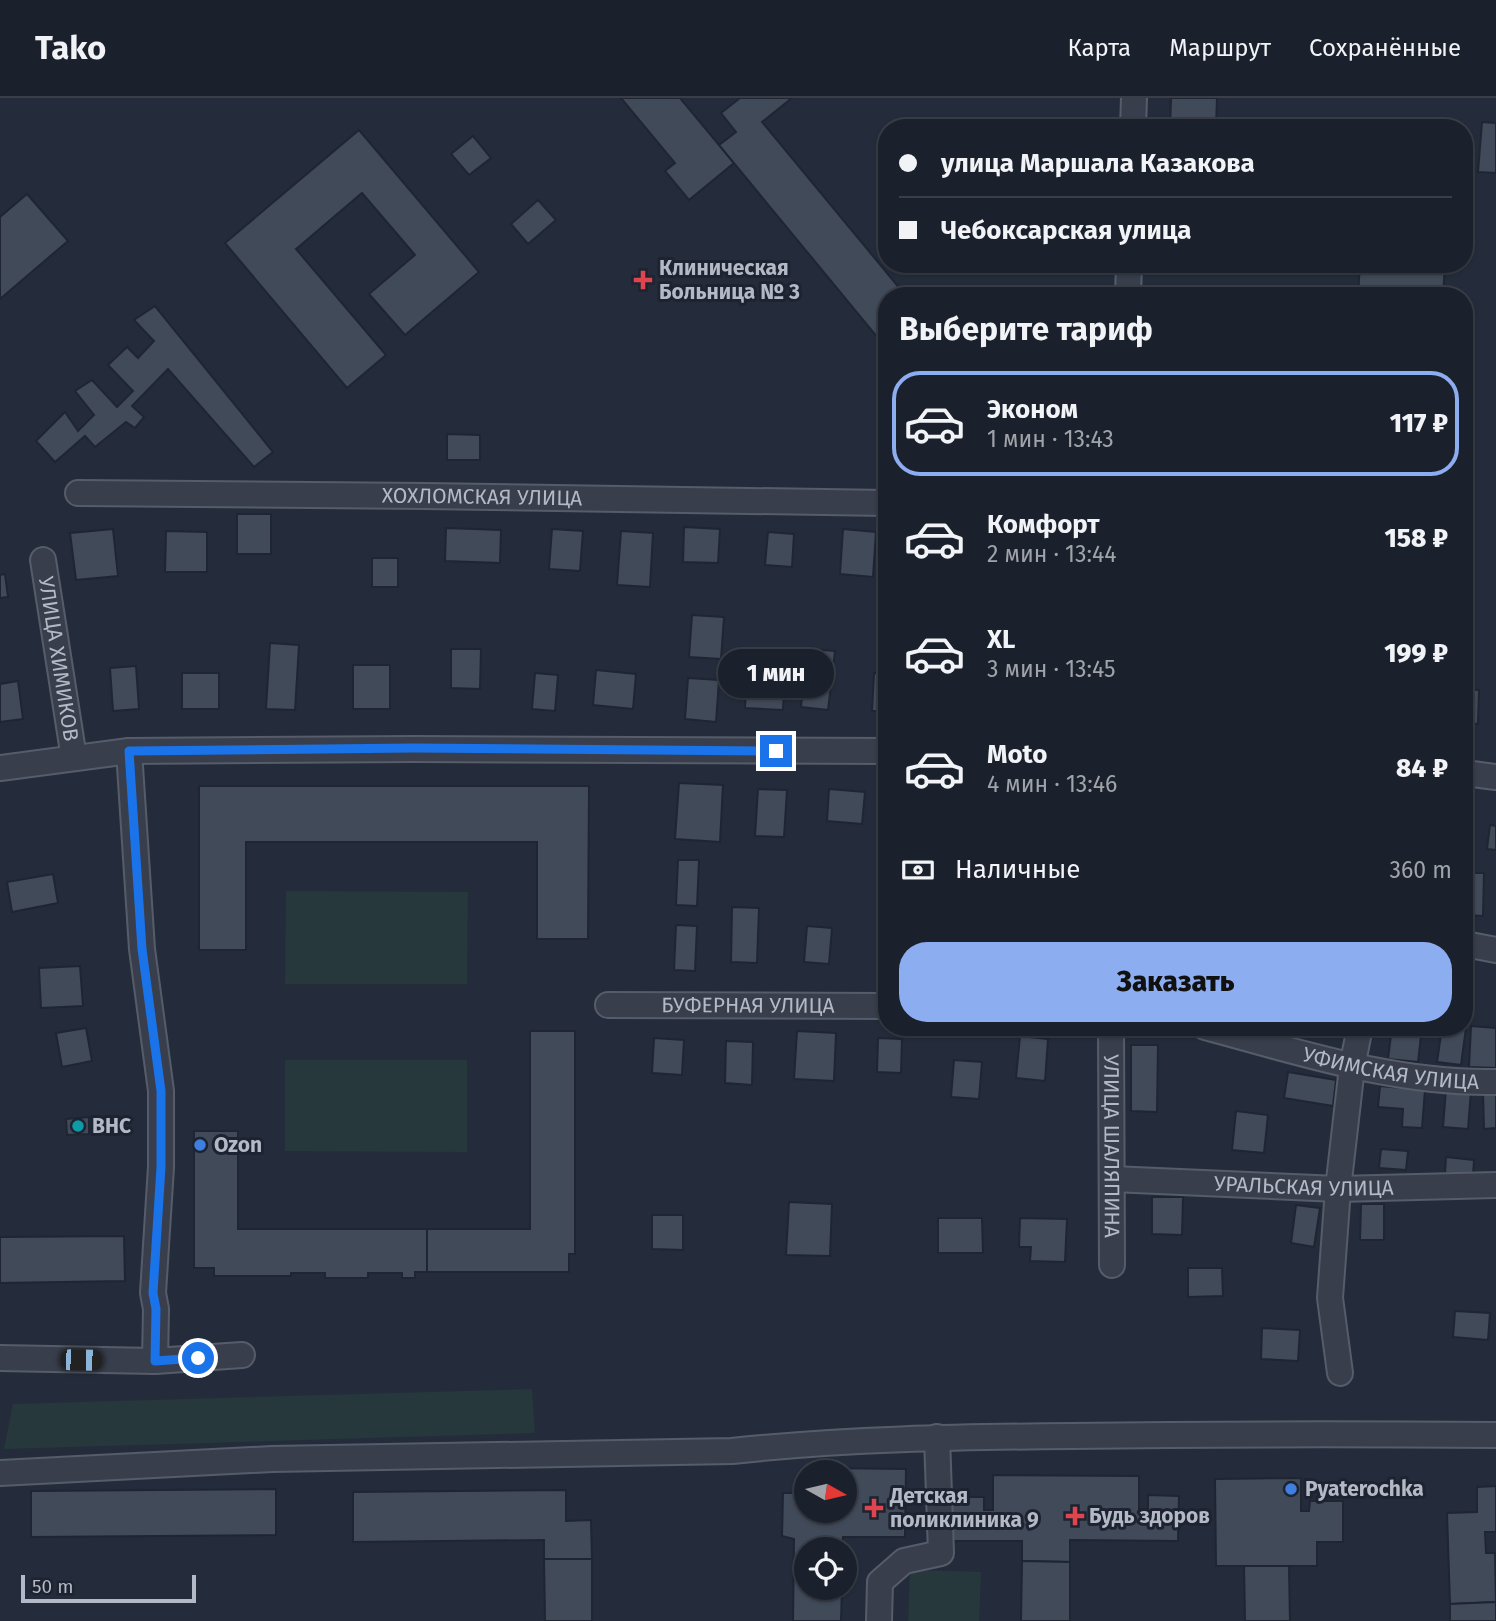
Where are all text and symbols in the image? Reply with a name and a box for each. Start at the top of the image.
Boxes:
text: Tako [35,28,106,68]
text: Карта [1068,34,1131,62]
text: Маршрут [1169,34,1271,62]
text: Сохранённые [1309,34,1461,62]
text: улица Маршала Казакова [941,148,1255,179]
text: Чебоксарская улица [941,215,1192,246]
place label: Клиническая Больница № 3 [659,255,800,305]
marker: Клиническая Больница № 3 [633,270,653,290]
text: Выберите тариф [899,310,1153,348]
icon: car [903,392,966,455]
text: Эконом [987,394,1078,425]
text: 117 ₽ [1390,408,1448,439]
text: 1 мин · 13:43 [987,425,1114,453]
street label: ХОХЛОМСКАЯ УЛИЦА [382,483,582,511]
icon: car [903,507,966,570]
text: Комфорт [987,509,1100,540]
text: 158 ₽ [1384,523,1448,554]
text: 2 мин · 13:44 [987,540,1116,568]
street label: УЛИЦА ХИМИКОВ [33,575,84,743]
icon: car [903,622,966,685]
text: XL [987,624,1015,655]
text: 199 ₽ [1384,638,1448,669]
callout: 1 мин [718,650,834,698]
text: 3 мин · 13:45 [987,655,1116,683]
text: 1 мин [747,659,805,687]
route end [760,735,792,767]
icon: car [903,737,966,800]
text: Moto [987,739,1047,770]
text: 84 ₽ [1396,753,1448,784]
text: 4 мин · 13:46 [987,770,1117,798]
icon: cash [899,851,937,889]
text: Наличные [955,854,1080,885]
text: 360 m [1390,856,1452,884]
button: Заказать [899,942,1452,1022]
street label: БУФЕРНАЯ УЛИЦА [661,992,835,1019]
street label: УФИМСКАЯ УЛИЦА [1300,1041,1479,1095]
street label: УЛИЦА ШАЛЯПИНА [1098,1054,1125,1238]
place label: ВНС [92,1113,131,1139]
marker: ВНС [70,1118,86,1134]
place label: Ozon [214,1132,262,1158]
marker: Ozon [192,1137,208,1153]
street label: УРАЛЬСКАЯ УЛИЦА [1213,1171,1394,1202]
route start [182,1342,214,1374]
car [60,1349,103,1371]
north arrow [794,1460,858,1522]
map controls [794,1460,857,1600]
place label: Pyaterochka [1305,1476,1424,1502]
marker: Pyaterochka [1283,1481,1299,1497]
place label: Детская поликлиника 9 [889,1483,1039,1533]
marker: Детская поликлиника 9 [864,1498,884,1518]
place label: Будь здоров [1089,1503,1210,1529]
marker: Будь здоров [1067,1508,1083,1524]
button: locate [794,1537,857,1600]
scale bar [21,1572,196,1604]
text: 50 m [32,1575,73,1598]

